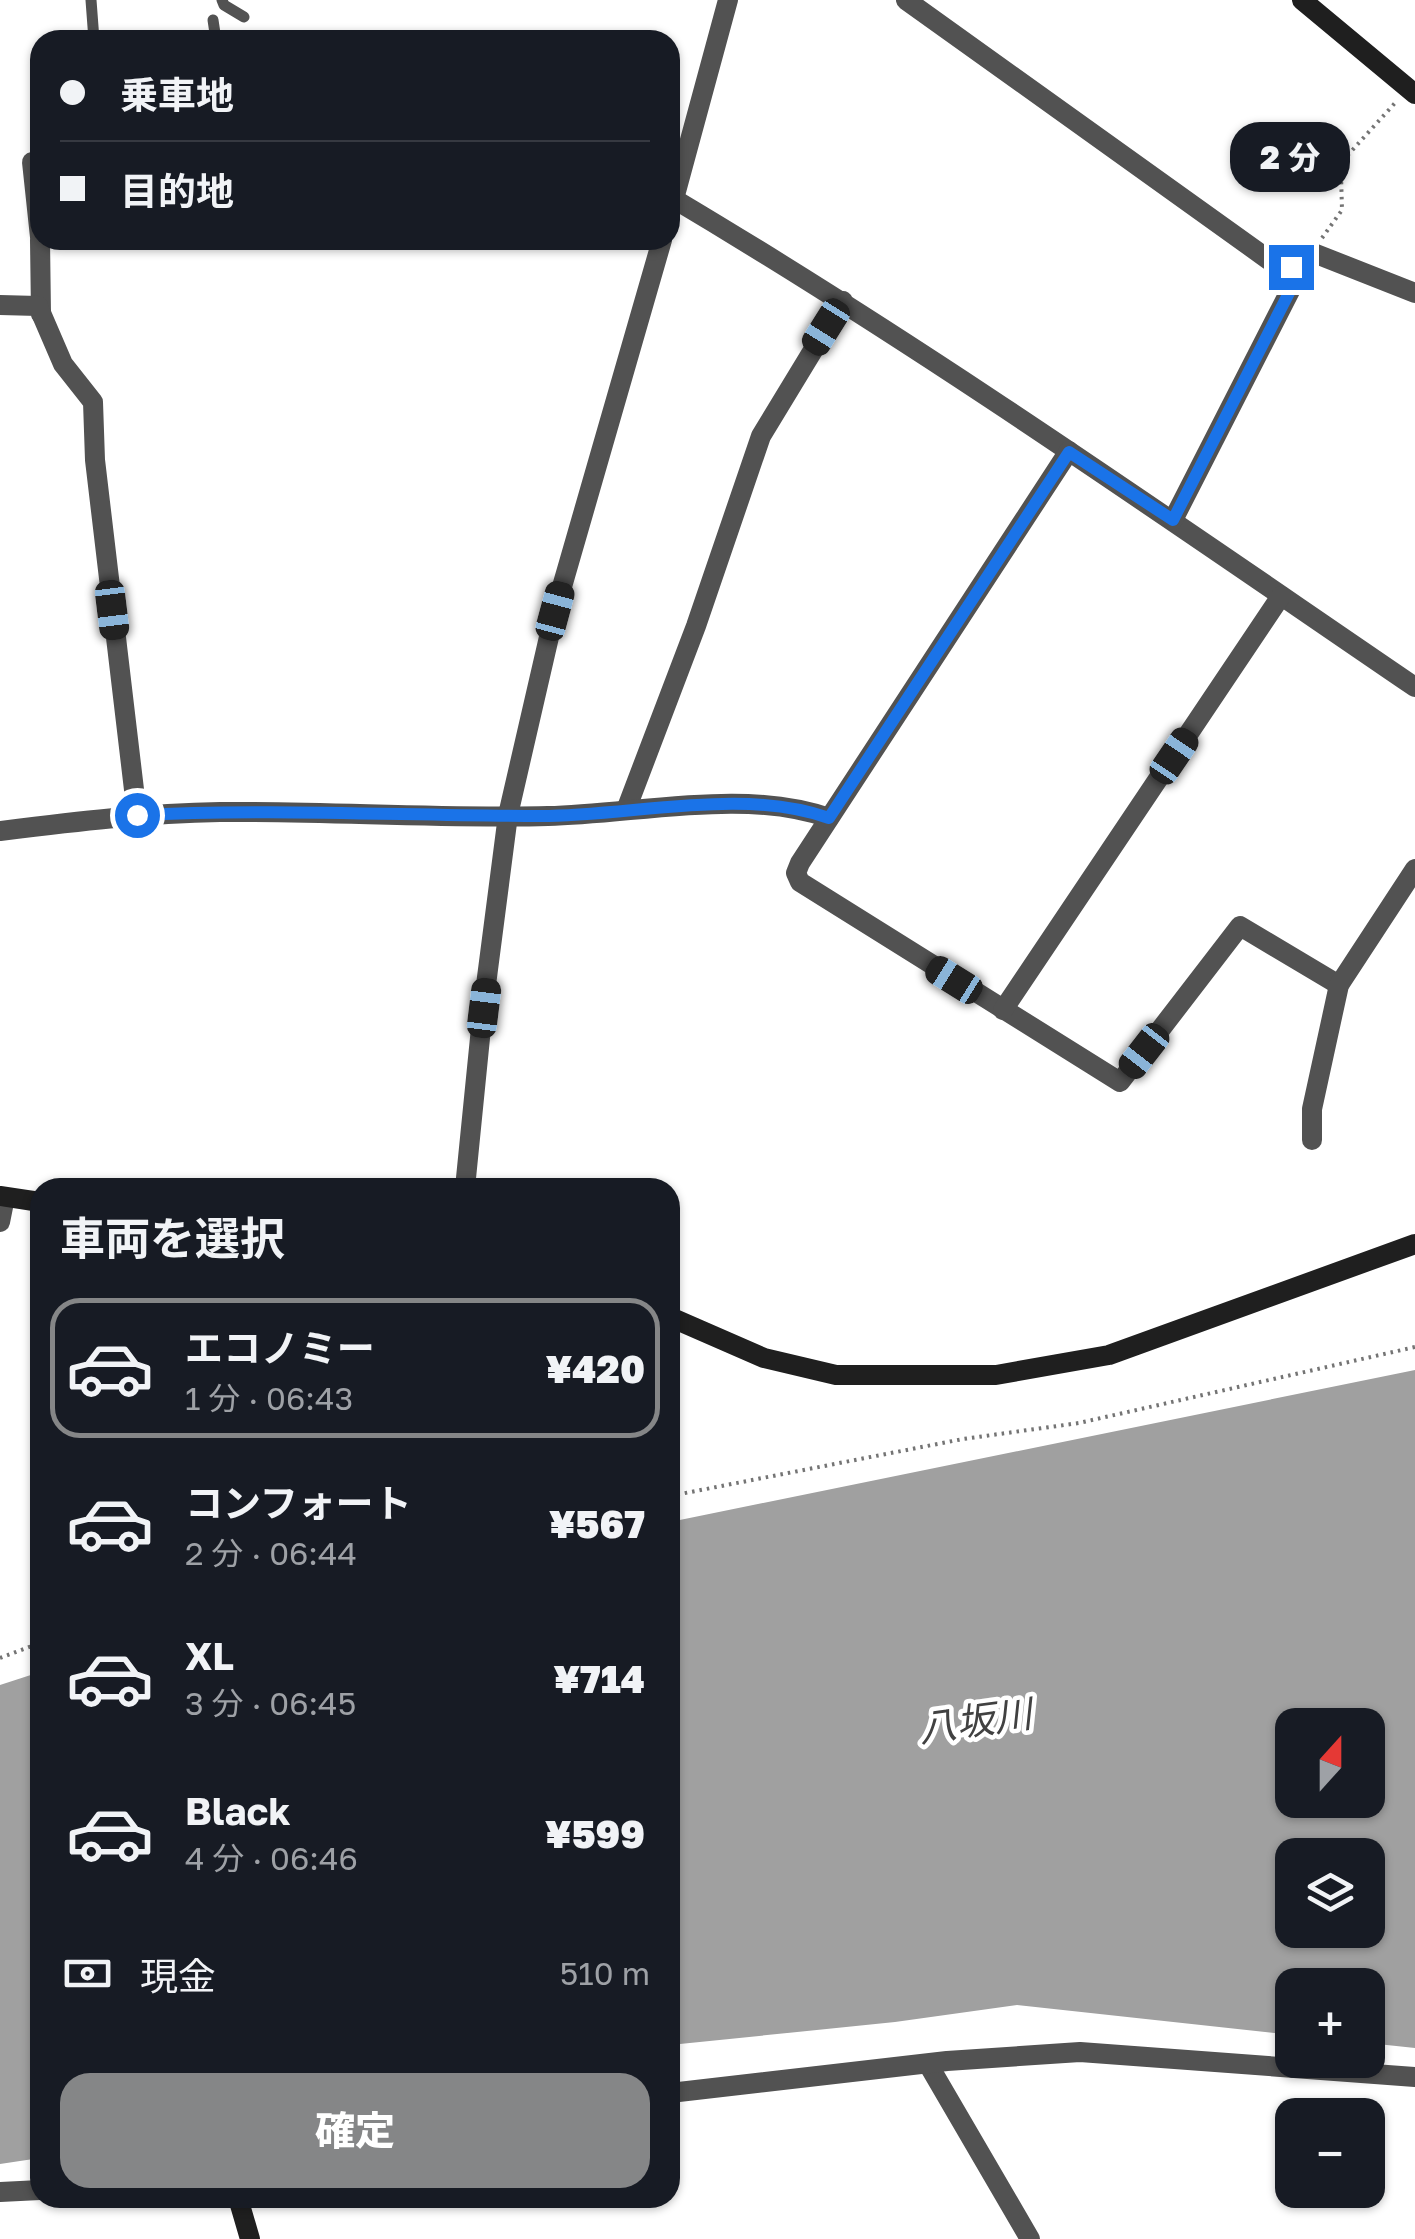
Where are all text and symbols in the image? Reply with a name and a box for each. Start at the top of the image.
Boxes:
text: 乗車地 [120,72,234,117]
callout: 2 分 [1231,122,1351,192]
text: 2 分 [1260,138,1320,176]
text: 目的地 [120,168,234,213]
route end [1269,245,1314,290]
car [797,294,855,360]
car [93,578,131,642]
car [533,578,577,644]
car [1145,723,1203,789]
route start [115,793,160,838]
car [921,951,987,1009]
car [465,976,503,1040]
car [1114,1018,1174,1084]
text: 車両を選択 [60,1211,285,1265]
icon: car [65,1323,155,1413]
text: エコノミー [185,1325,375,1370]
text: ¥420 [545,1346,645,1391]
text: 1 分 · 06:43 [185,1379,353,1417]
icon: car [65,1478,155,1568]
text: コンフォート [185,1480,412,1525]
text: ¥567 [549,1501,645,1546]
text: 2 分 · 06:44 [185,1534,357,1572]
icon: car [65,1633,155,1723]
text: XL [185,1633,234,1678]
text: ¥714 [553,1656,645,1701]
text: 3 分 · 06:45 [185,1684,356,1722]
water label: 八坂川 [915,1689,1039,1750]
north arrow [1275,1708,1385,1818]
map controls [1275,1708,1385,2208]
icon: car [65,1788,155,1878]
text: Black [185,1788,290,1833]
text: ¥599 [545,1811,645,1856]
button: layers [1275,1838,1385,1948]
text: 4 分 · 06:46 [185,1839,358,1877]
icon: cash [60,1946,115,2001]
text: 現金 [140,1953,216,1998]
text: 510 m [560,1954,650,1992]
button: + [1275,1968,1385,2078]
button: 確定 [60,2073,650,2188]
button: − [1275,2098,1385,2208]

